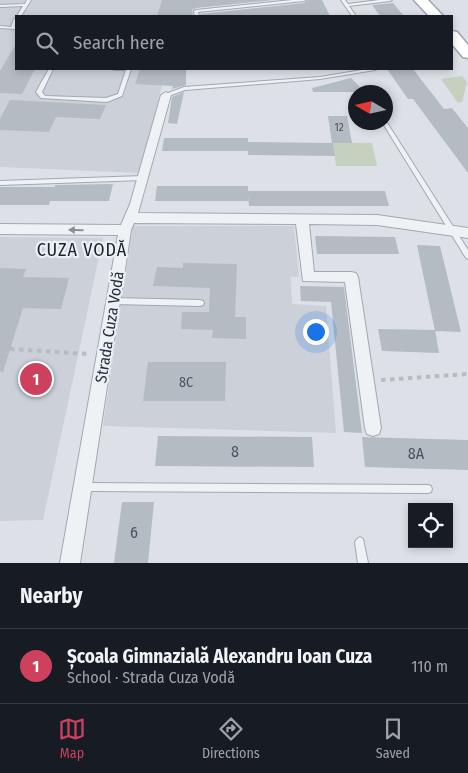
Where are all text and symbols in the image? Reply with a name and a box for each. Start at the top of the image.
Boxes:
search box [15,15,453,70]
icon: search [33,29,61,57]
text: Search here [73,31,165,54]
north arrow [348,85,393,130]
house number: 12 [334,121,344,134]
one-way arrow [68,226,84,234]
district label: CUZA VODĂ [37,239,127,261]
street label: Strada Cuza Vodă [91,270,128,384]
your location [303,319,329,345]
pin: 1 [20,360,52,398]
house number: 8C [179,374,193,391]
house number: 8 [231,442,239,461]
house number: 8A [408,444,425,463]
map controls [408,503,453,548]
button: locate [408,503,453,548]
house number: 6 [130,523,138,542]
text: Nearby [20,583,82,609]
text: Școala Gimnazială Alexandru Ioan Cuza [67,645,372,668]
text: 1 [33,657,39,676]
text: 110 m [411,657,448,676]
text: School · Strada Cuza Vodă [67,668,235,687]
tab: Map [58,715,86,762]
tab: Directions [202,715,260,762]
tab: Saved [376,715,410,762]

